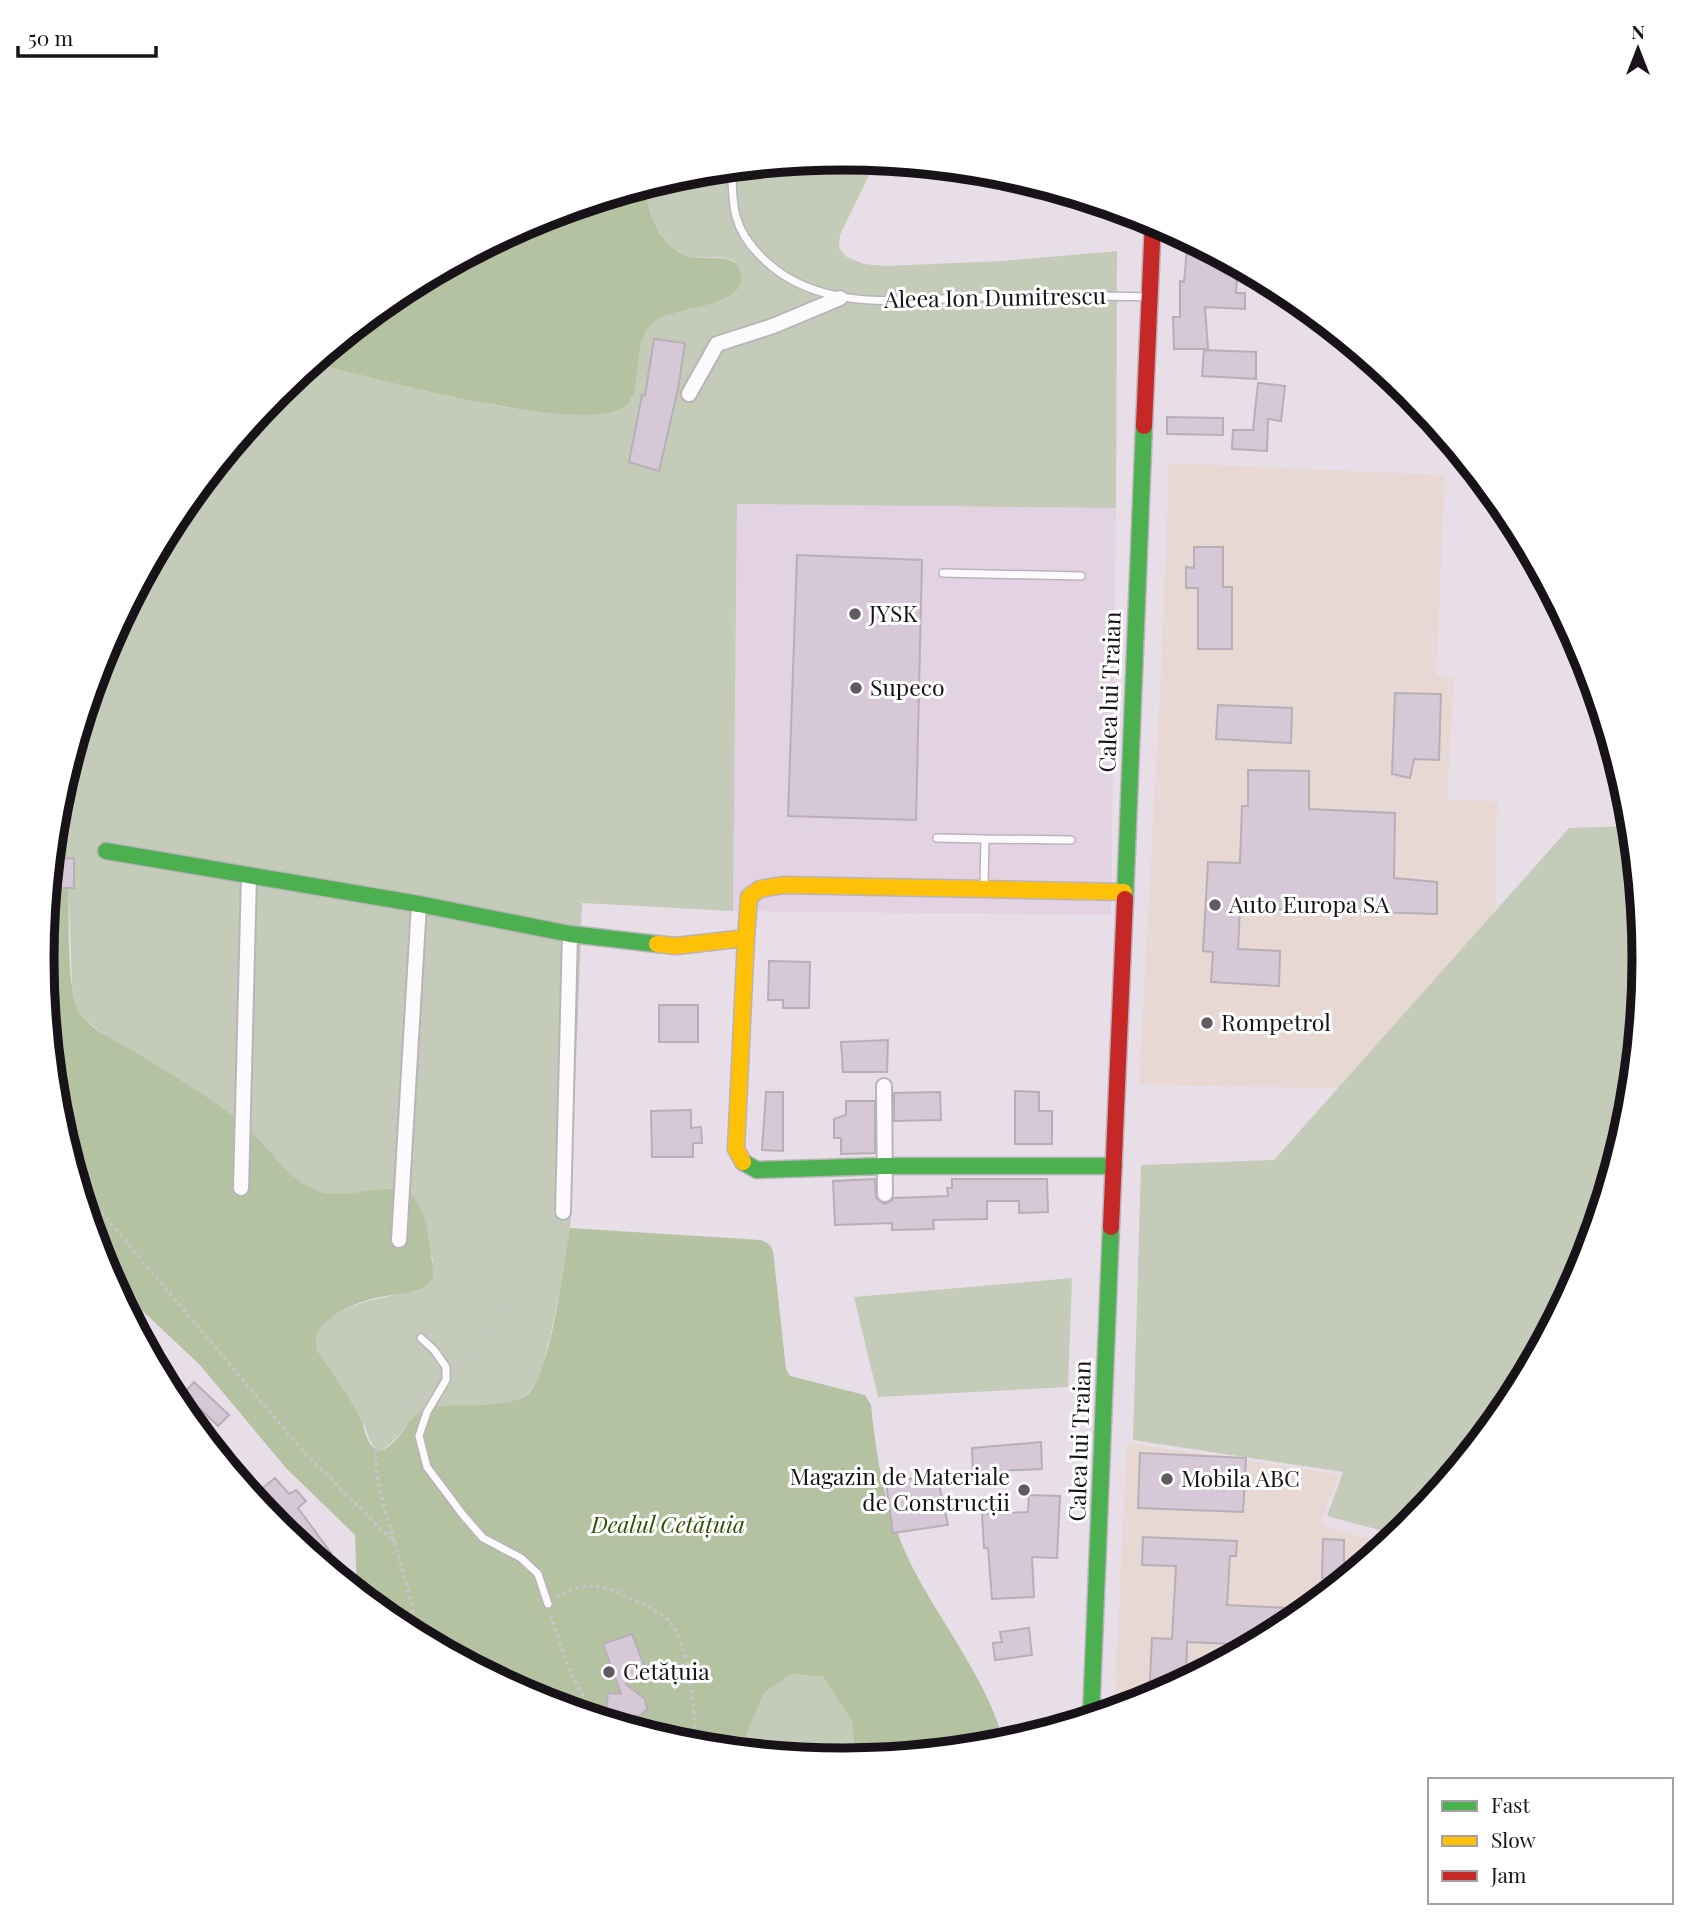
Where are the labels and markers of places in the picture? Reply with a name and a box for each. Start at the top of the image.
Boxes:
place label: JYSK [868,597,919,628]
marker: JYSK [847,606,863,622]
place label: Supeco [870,671,945,702]
marker: Supeco [848,680,864,696]
place label: Auto Europa SA [1228,888,1390,919]
marker: Auto Europa SA [1207,897,1223,913]
place label: Rompetrol [1221,1006,1331,1037]
marker: Rompetrol [1199,1015,1215,1031]
place label: Magazin de Materiale de Construcții [790,1460,1010,1517]
place label: Mobila ABC [1181,1462,1300,1493]
marker: Mobila ABC [1159,1471,1175,1487]
marker: Magazin de Materiale de Construcții [1016,1482,1032,1498]
place label: Cetățuia [623,1655,710,1686]
marker: Cetățuia [601,1664,617,1680]

